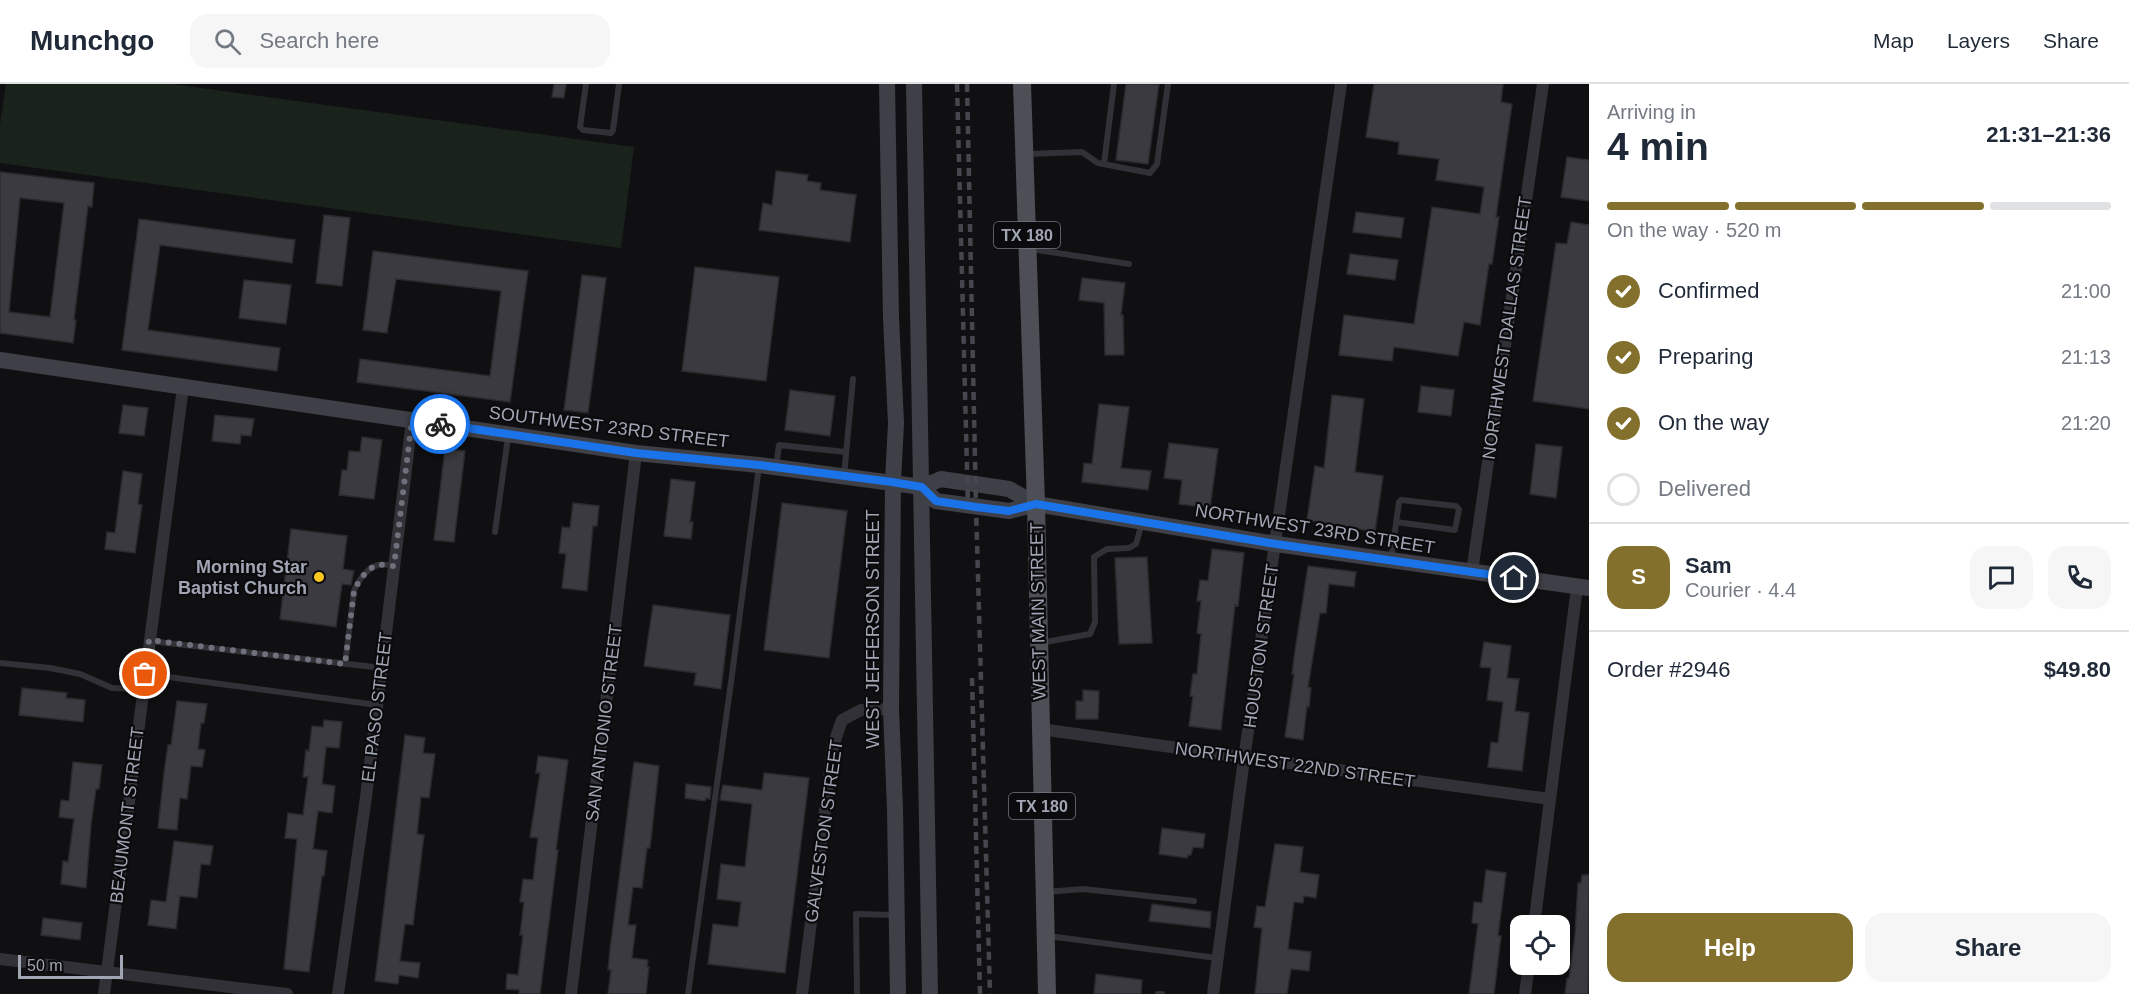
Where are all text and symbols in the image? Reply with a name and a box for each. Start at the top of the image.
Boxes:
search box [190,14,610,68]
text: Munchgo [30,25,154,56]
icon: search [211,25,244,58]
text: Search here [259,28,379,53]
text: Map [1873,29,1914,52]
text: Layers [1947,29,2010,52]
text: Share [2043,29,2099,52]
text: Arriving in [1607,101,1696,123]
text: 21:31–21:36 [1986,122,2111,147]
text: 4 min [1607,125,1709,168]
street label: NORTHWEST DALLAS STREET [1479,195,1535,461]
text: On the way · 520 m [1607,219,1782,241]
road number: TX 180 [994,222,1060,248]
icon: check [1607,275,1640,308]
text: Confirmed [1658,278,1759,303]
text: 21:00 [2061,280,2111,302]
icon: check [1607,341,1640,374]
text: Preparing [1658,344,1753,369]
text: 21:13 [2061,346,2111,368]
courier [410,394,470,454]
street label: SOUTHWEST 23RD STREET [488,402,730,452]
icon: check [1607,407,1640,440]
icon: bike [424,408,457,441]
text: On the way [1658,410,1769,435]
text: 21:20 [2061,412,2111,434]
text: Delivered [1658,476,1751,501]
street label: NORTHWEST 23RD STREET [1194,500,1436,558]
street label: WEST JEFFERSON STREET [863,509,883,749]
street label: WEST MAIN STREET [1026,522,1050,700]
button: chat [1970,546,2033,609]
button: phone [2048,546,2111,609]
pin [1488,552,1539,603]
text: Sam [1685,553,1731,578]
place label: Morning Star Baptist Church [178,557,307,598]
icon: home [1497,561,1530,594]
street label: HOUSTON STREET [1240,563,1282,729]
text: S [1631,564,1646,589]
marker: Morning Star Baptist Church [312,570,326,584]
text: Courier · 4.4 [1685,579,1796,601]
street label: SAN ANTONIO STREET [582,623,626,823]
street label: EL PASO STREET [358,631,396,783]
pin [119,648,170,699]
icon: bag [128,657,161,690]
text: Order #2946 [1607,657,1731,682]
text: $49.80 [2044,657,2111,682]
street label: BEAUMONT STREET [106,726,148,904]
street label: GALVESTON STREET [801,738,847,924]
street label: NORTHWEST 22ND STREET [1174,738,1416,792]
road number: TX 180 [1009,793,1075,819]
button: Help [1607,913,1853,982]
button: Share [1865,913,2111,982]
map controls [1510,915,1570,975]
button: locate [1510,915,1570,975]
scale bar [18,952,123,980]
text: 50 m [27,957,63,974]

